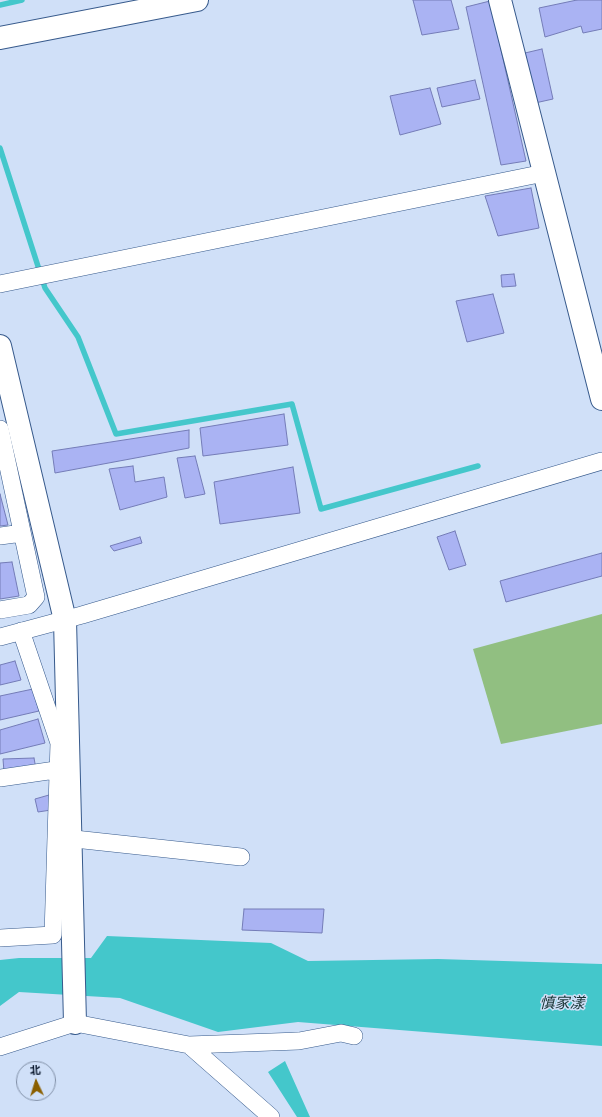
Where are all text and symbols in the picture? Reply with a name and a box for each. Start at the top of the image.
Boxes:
water label: 慎家漾 [540,994,584,1012]
north arrow [16,1061,56,1101]
text: 北 [29,1064,41,1076]

